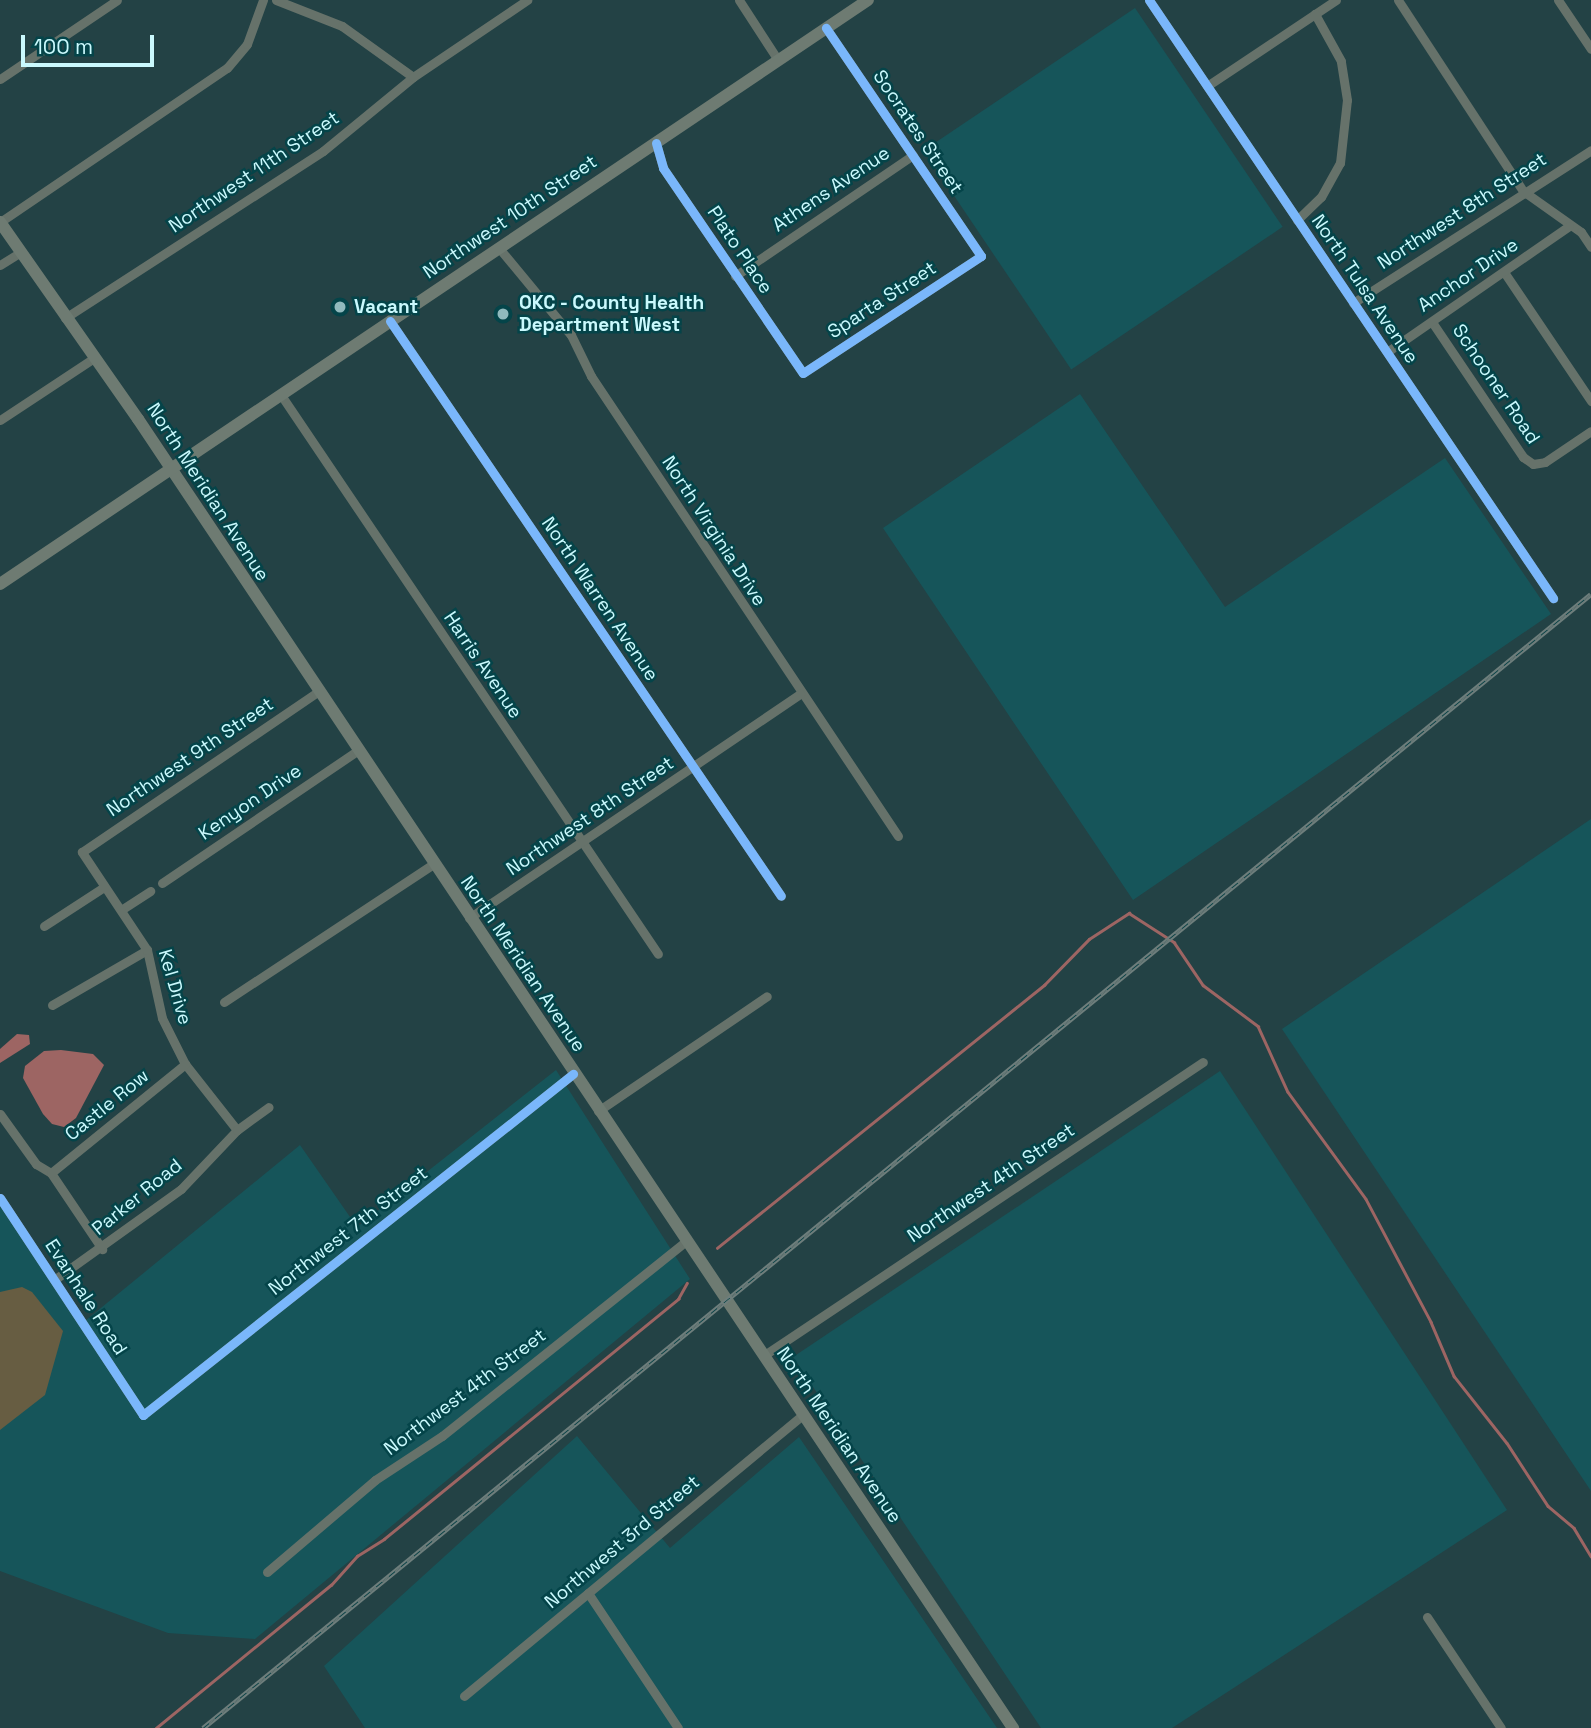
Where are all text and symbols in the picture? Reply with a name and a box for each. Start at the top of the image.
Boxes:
scale bar [24,21,158,65]
text: 100 m [34,33,93,60]
street label: Socrates Street [868,66,968,198]
street label: Northwest 11th Street [164,106,344,238]
street label: Athens Avenue [768,141,894,237]
street label: Northwest 8th Street [1373,148,1551,274]
street label: Northwest 10th Street [419,150,601,284]
street label: Plato Place [702,202,778,298]
street label: North Tulsa Avenue [1306,210,1424,368]
street label: Anchor Drive [1414,233,1522,317]
street label: Sparta Street [824,257,940,343]
place label: OKC - County Health Department West [519,292,705,336]
place label: Vacant [354,296,418,318]
marker: Vacant [332,299,348,315]
marker: OKC - County Health Department West [493,304,513,324]
street label: Schooner Road [1447,320,1545,448]
street label: North Meridian Avenue [142,399,274,585]
street label: North Virginia Drive [657,452,771,610]
street label: North Warren Avenue [537,513,663,685]
street label: Harris Avenue [439,607,527,723]
street label: Northwest 9th Street [102,693,278,821]
street label: Northwest 8th Street [502,752,678,880]
street label: Kenyon Drive [194,759,306,845]
street label: North Meridian Avenue [455,872,591,1056]
street label: Kel Drive [153,947,197,1027]
street label: Castle Row [61,1064,153,1146]
street label: Northwest 4th Street [903,1119,1079,1247]
street label: Parker Road [87,1154,187,1240]
street label: Northwest 7th Street [264,1162,432,1300]
street label: Evanhale Road [40,1235,132,1359]
street label: Northwest 4th Street [380,1324,550,1460]
street label: North Meridian Avenue [771,1343,907,1527]
street label: Northwest 3rd Street [540,1471,704,1613]

